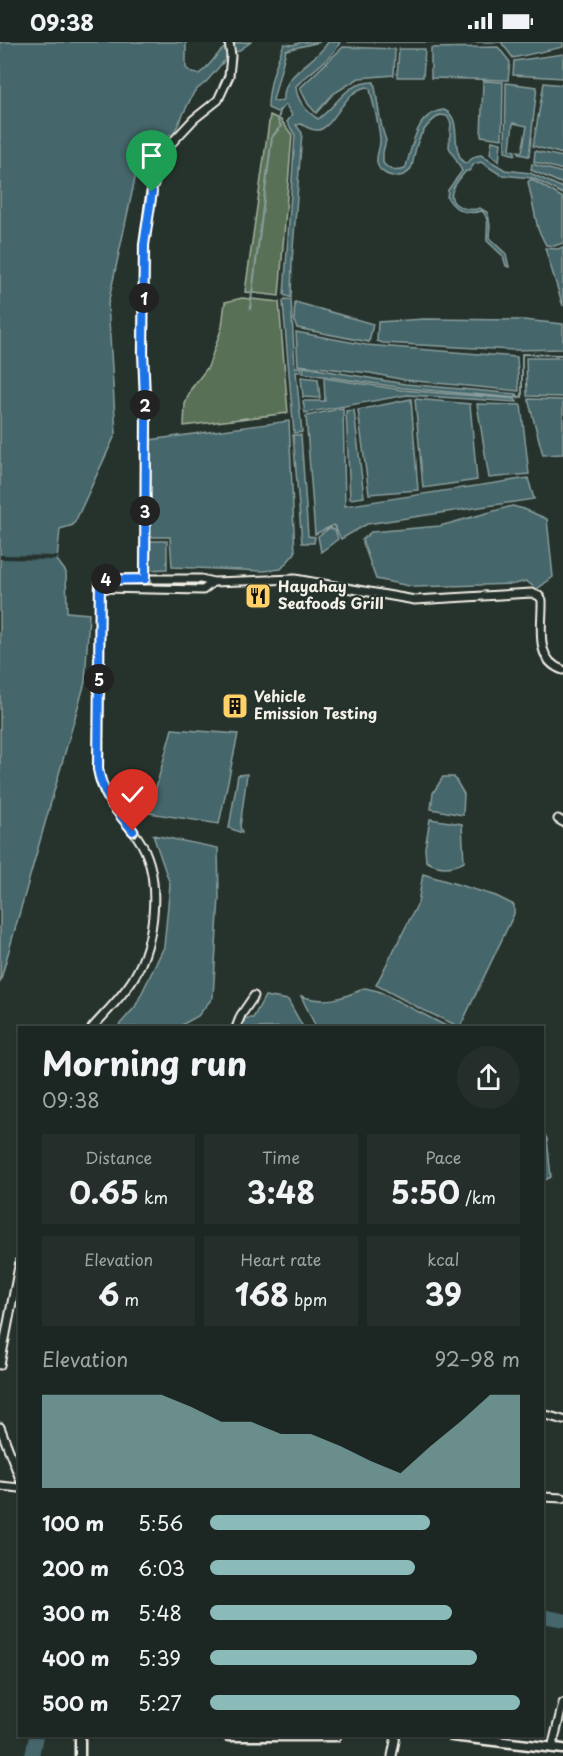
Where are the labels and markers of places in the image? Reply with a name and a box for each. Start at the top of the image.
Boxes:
pin [126,130,177,192]
pin: 1 [129,283,159,313]
pin: 2 [130,390,160,420]
pin: 3 [130,496,160,526]
pin: 4 [91,564,121,594]
place label: Hayahay Seafoods Grill [278,574,383,614]
restaurant icon: Hayahay Seafoods Grill [243,581,273,611]
pin: 5 [84,664,114,694]
place label: Vehicle Emission Testing [254,684,377,724]
building icon: Vehicle Emission Testing [220,691,250,721]
pin [107,769,158,831]

